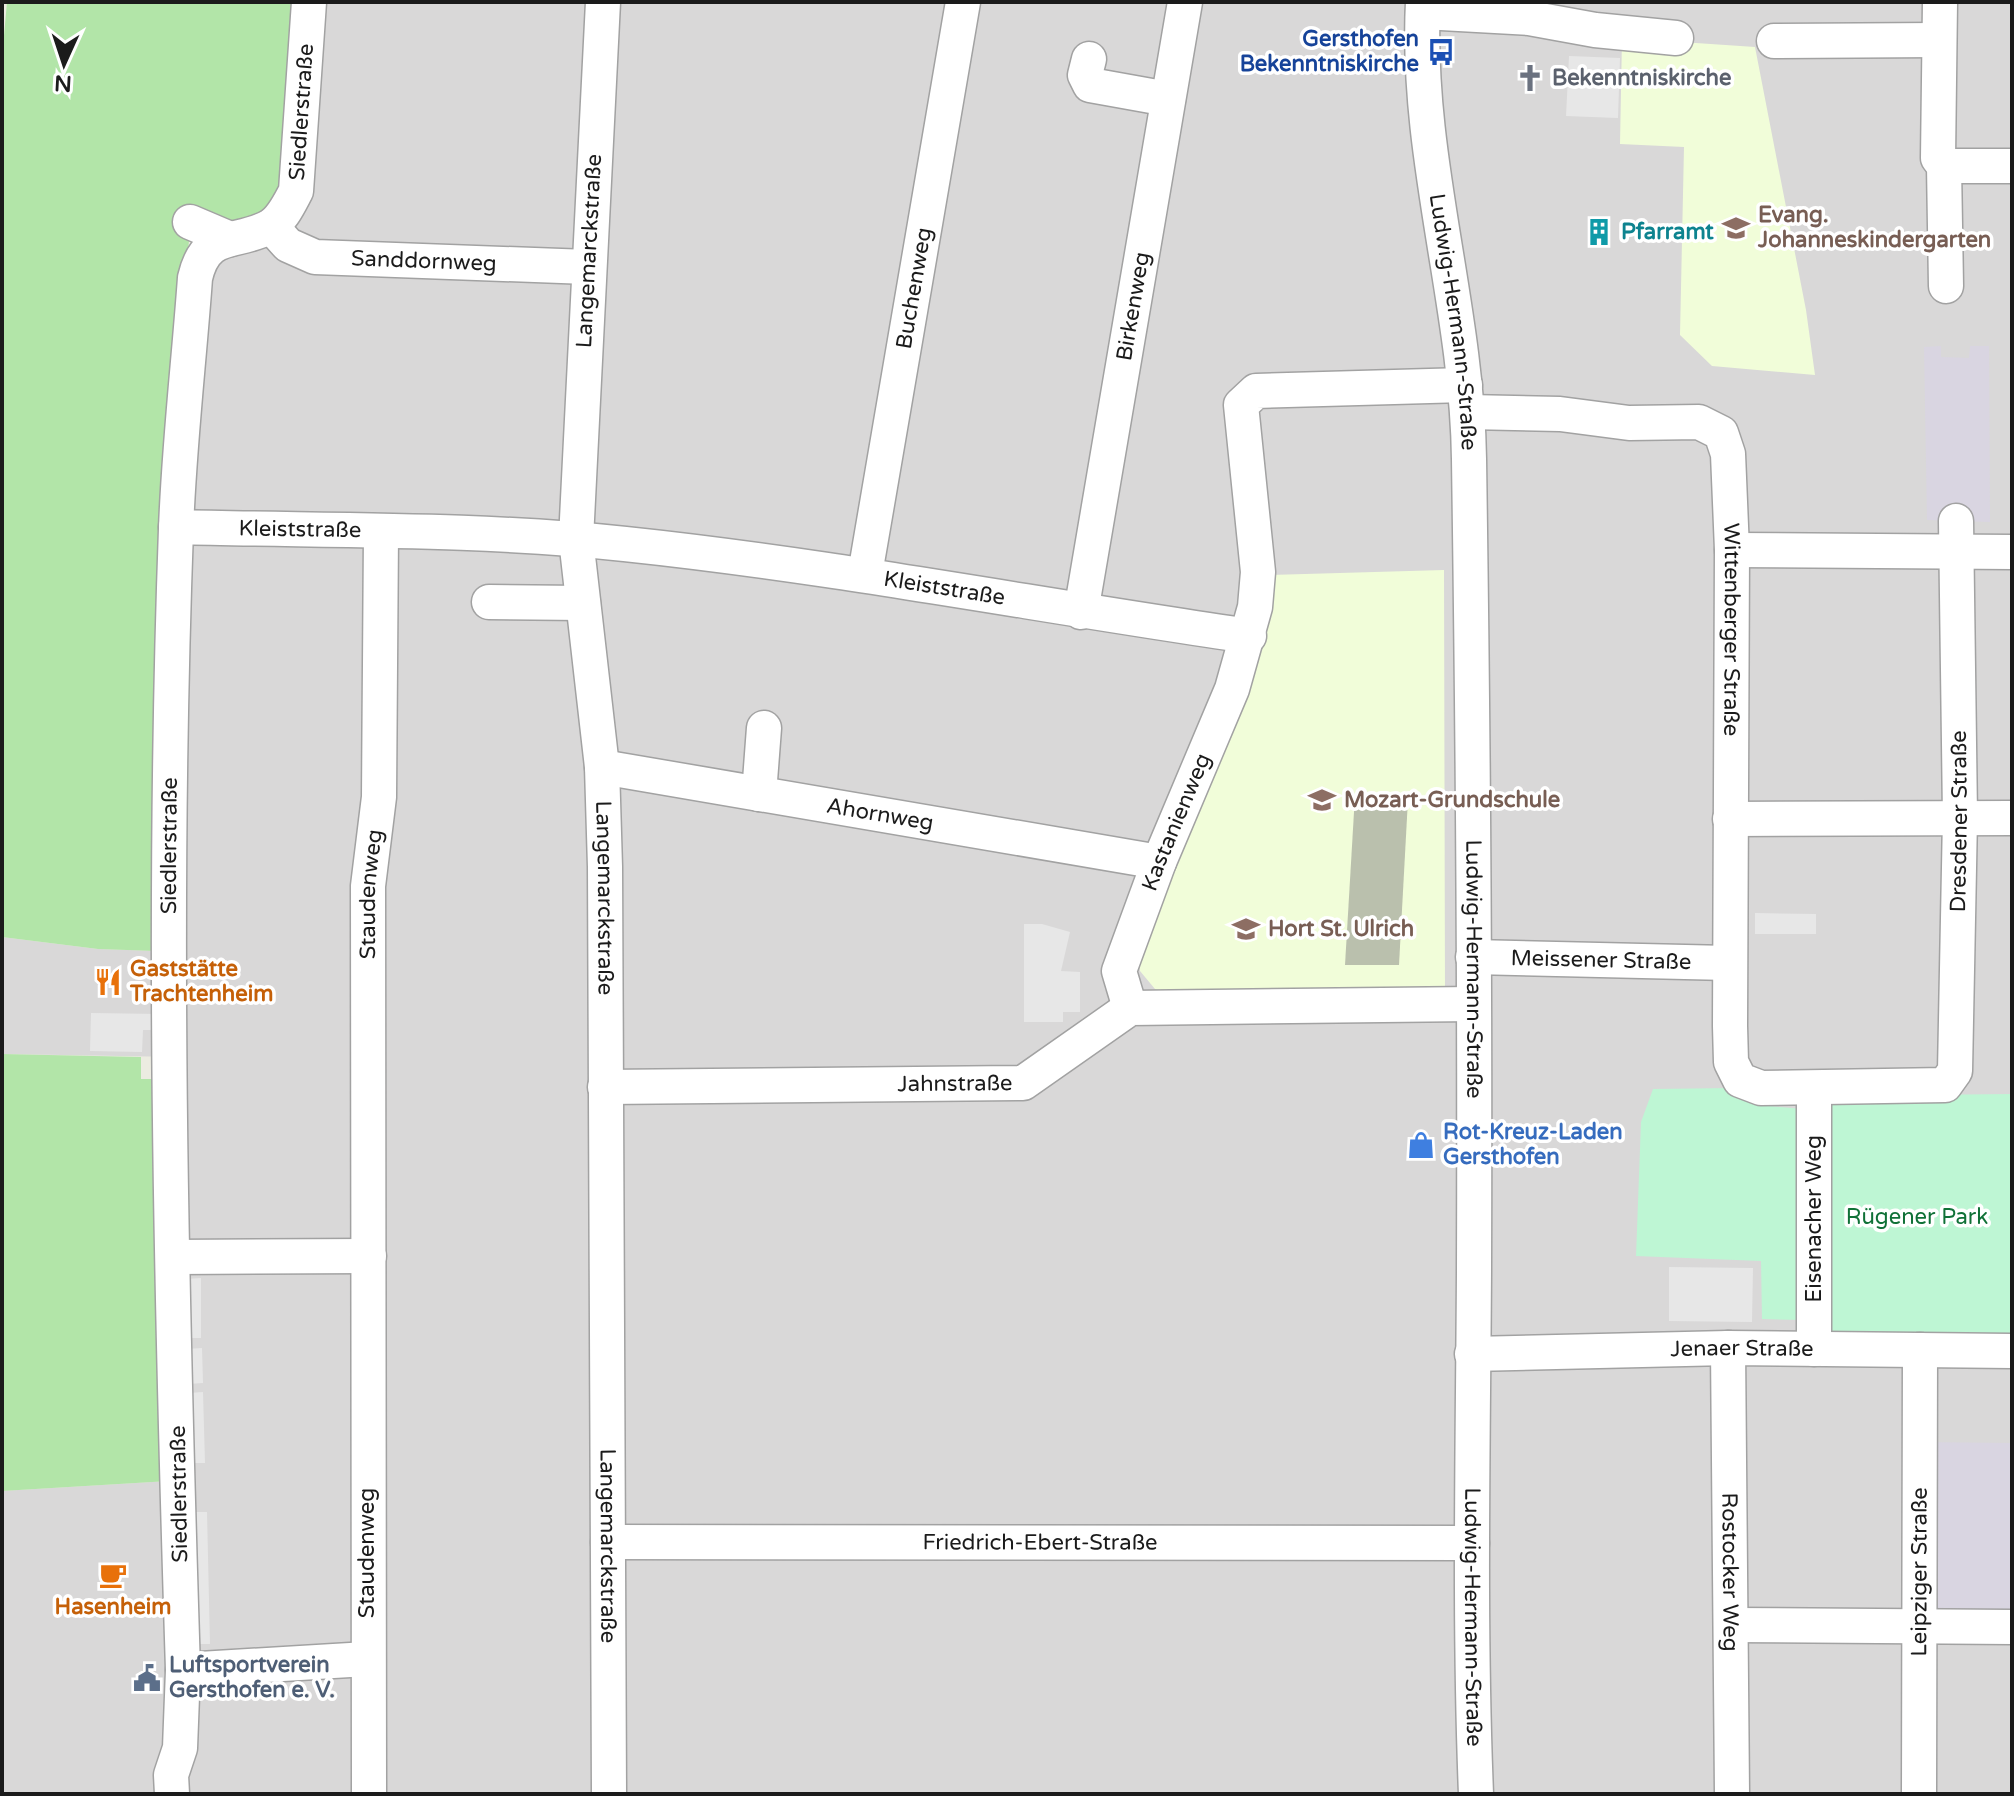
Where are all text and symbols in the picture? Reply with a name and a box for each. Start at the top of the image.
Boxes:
north arrow [24,24,104,104]
place label: Gersthofen Bekenntniskirche [1240,26,1419,77]
bus stop icon: Gersthofen Bekenntniskirche [1426,37,1456,67]
street label: Siedlerstraße [284,43,319,181]
church icon: Bekenntniskirche [1515,63,1545,93]
place label: Bekenntniskirche [1552,65,1731,91]
text: N [54,70,73,96]
street label: Langemarckstraße [571,153,607,349]
street label: Ludwig-Hermann-Straße [1424,192,1482,451]
place label: Evang. Johanneskindergarten [1757,202,1991,253]
school or university icon: Evang. Johanneskindergarten [1721,213,1751,243]
building icon: Pfarramt [1584,217,1614,247]
place label: Pfarramt [1621,219,1714,245]
street label: Buchenweg [891,225,937,351]
street label: Sanddornweg [351,245,497,277]
street label: Birkenweg [1111,250,1155,363]
street label: Kleiststraße [238,515,361,543]
street label: Wittenberger Straße [1718,522,1745,736]
street label: Kleiststraße [882,566,1007,611]
street label: Dresdener Straße [1945,730,1973,913]
street label: Kastanienweg [1136,750,1216,895]
street label: Siedlerstraße [156,777,183,914]
school or university icon: Mozart-Grundschule [1307,785,1337,815]
place label: Mozart-Grundschule [1344,787,1560,813]
street label: Ahornweg [824,792,936,836]
street label: Langemarckstraße [590,800,619,995]
street label: Staudenweg [355,828,388,959]
street label: Ludwig-Hermann-Straße [1460,839,1487,1098]
school or university icon: Hort St. Ulrich [1231,914,1261,944]
place label: Hort St. Ulrich [1268,916,1414,942]
street label: Meissener Straße [1510,945,1692,975]
place label: Gaststätte Trachtenheim [129,956,273,1007]
restaurant icon: Gaststätte Trachtenheim [93,967,123,997]
street label: Jahnstraße [897,1070,1013,1097]
place label: Rot-Kreuz-Laden Gersthofen [1443,1119,1623,1170]
shop icon: Rot-Kreuz-Laden Gersthofen [1406,1130,1436,1160]
street label: Eisenacher Weg [1801,1135,1827,1303]
park label: Rügener Park [1846,1204,1988,1230]
street label: Jenaer Straße [1670,1335,1814,1362]
street label: Siedlerstraße [165,1425,193,1563]
street label: Langemarckstraße [595,1448,621,1643]
street label: Ludwig-Hermann-Straße [1459,1487,1487,1747]
street label: Leipziger Straße [1906,1487,1933,1657]
street label: Staudenweg [354,1488,380,1618]
street label: Rostocker Weg [1716,1492,1744,1652]
street label: Friedrich-Ebert-Straße [922,1529,1158,1556]
cafe icon: Hasenheim [98,1560,128,1590]
place label: Hasenheim [55,1594,171,1620]
place label: Luftsportverein Gersthofen e. V. [169,1652,335,1703]
public building icon: Luftsportverein Gersthofen e. V. [132,1663,162,1693]

